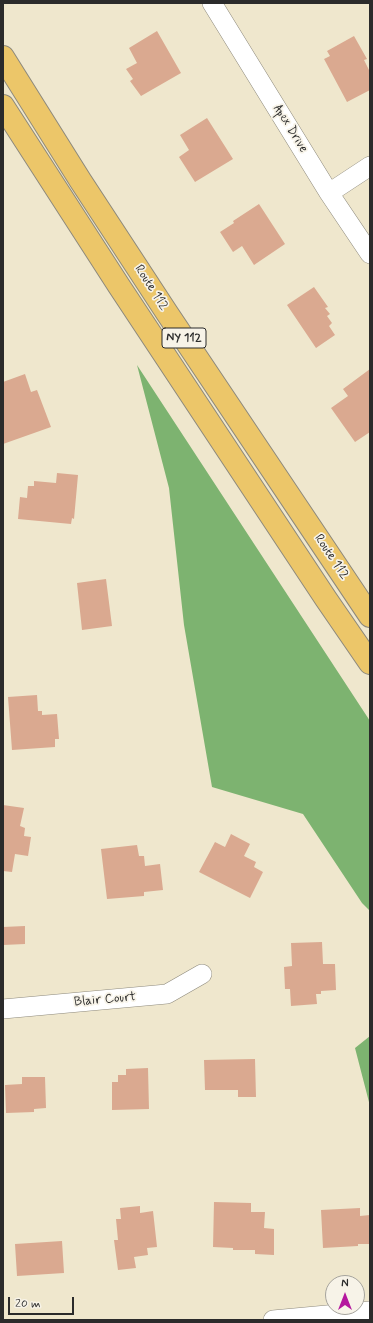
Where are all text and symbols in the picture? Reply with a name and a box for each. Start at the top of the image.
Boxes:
street label: Apex Drive [269,102,311,156]
street label: Route 112 [131,262,171,314]
road number: NY 112 [162,328,206,348]
street label: Route 112 [310,532,352,582]
street label: Blair Court [73,990,137,1010]
north arrow [325,1275,365,1315]
text: N [341,1277,349,1291]
scale bar [10,1289,76,1315]
text: 20 m [15,1296,41,1312]

